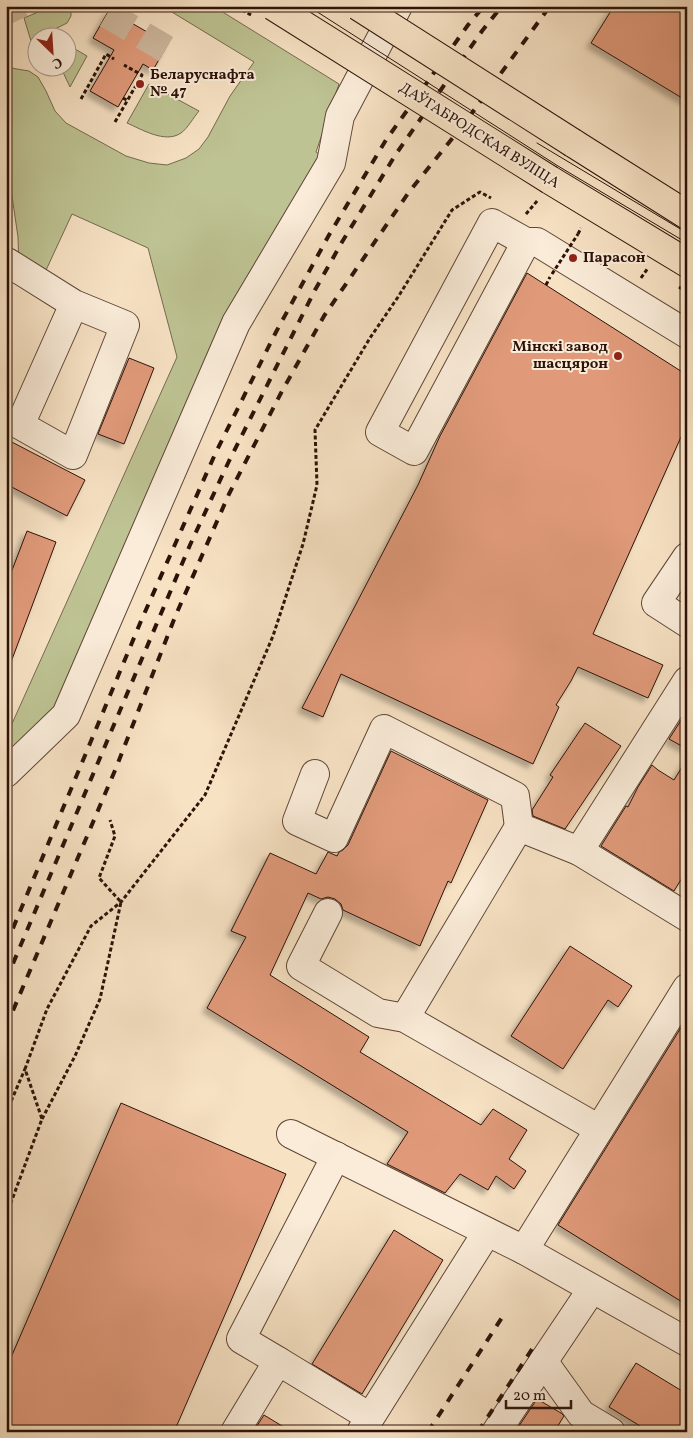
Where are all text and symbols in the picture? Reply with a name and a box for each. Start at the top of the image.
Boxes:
north arrow [28,28,78,78]
text: С [49,52,65,73]
place label: Беларуснафта № 47 [150,65,255,103]
marker: Беларуснафта № 47 [134,78,146,90]
street label: ДАЎГАБРОДСКАЯ ВУЛІЦА [395,78,564,194]
place label: Парасон [583,248,646,269]
marker: Парасон [567,252,579,264]
place label: Мінскі завод шасцярон [512,337,608,375]
marker: Мінскі завод шасцярон [612,350,624,362]
scale bar [506,1378,570,1410]
text: 20 m [513,1386,546,1407]

